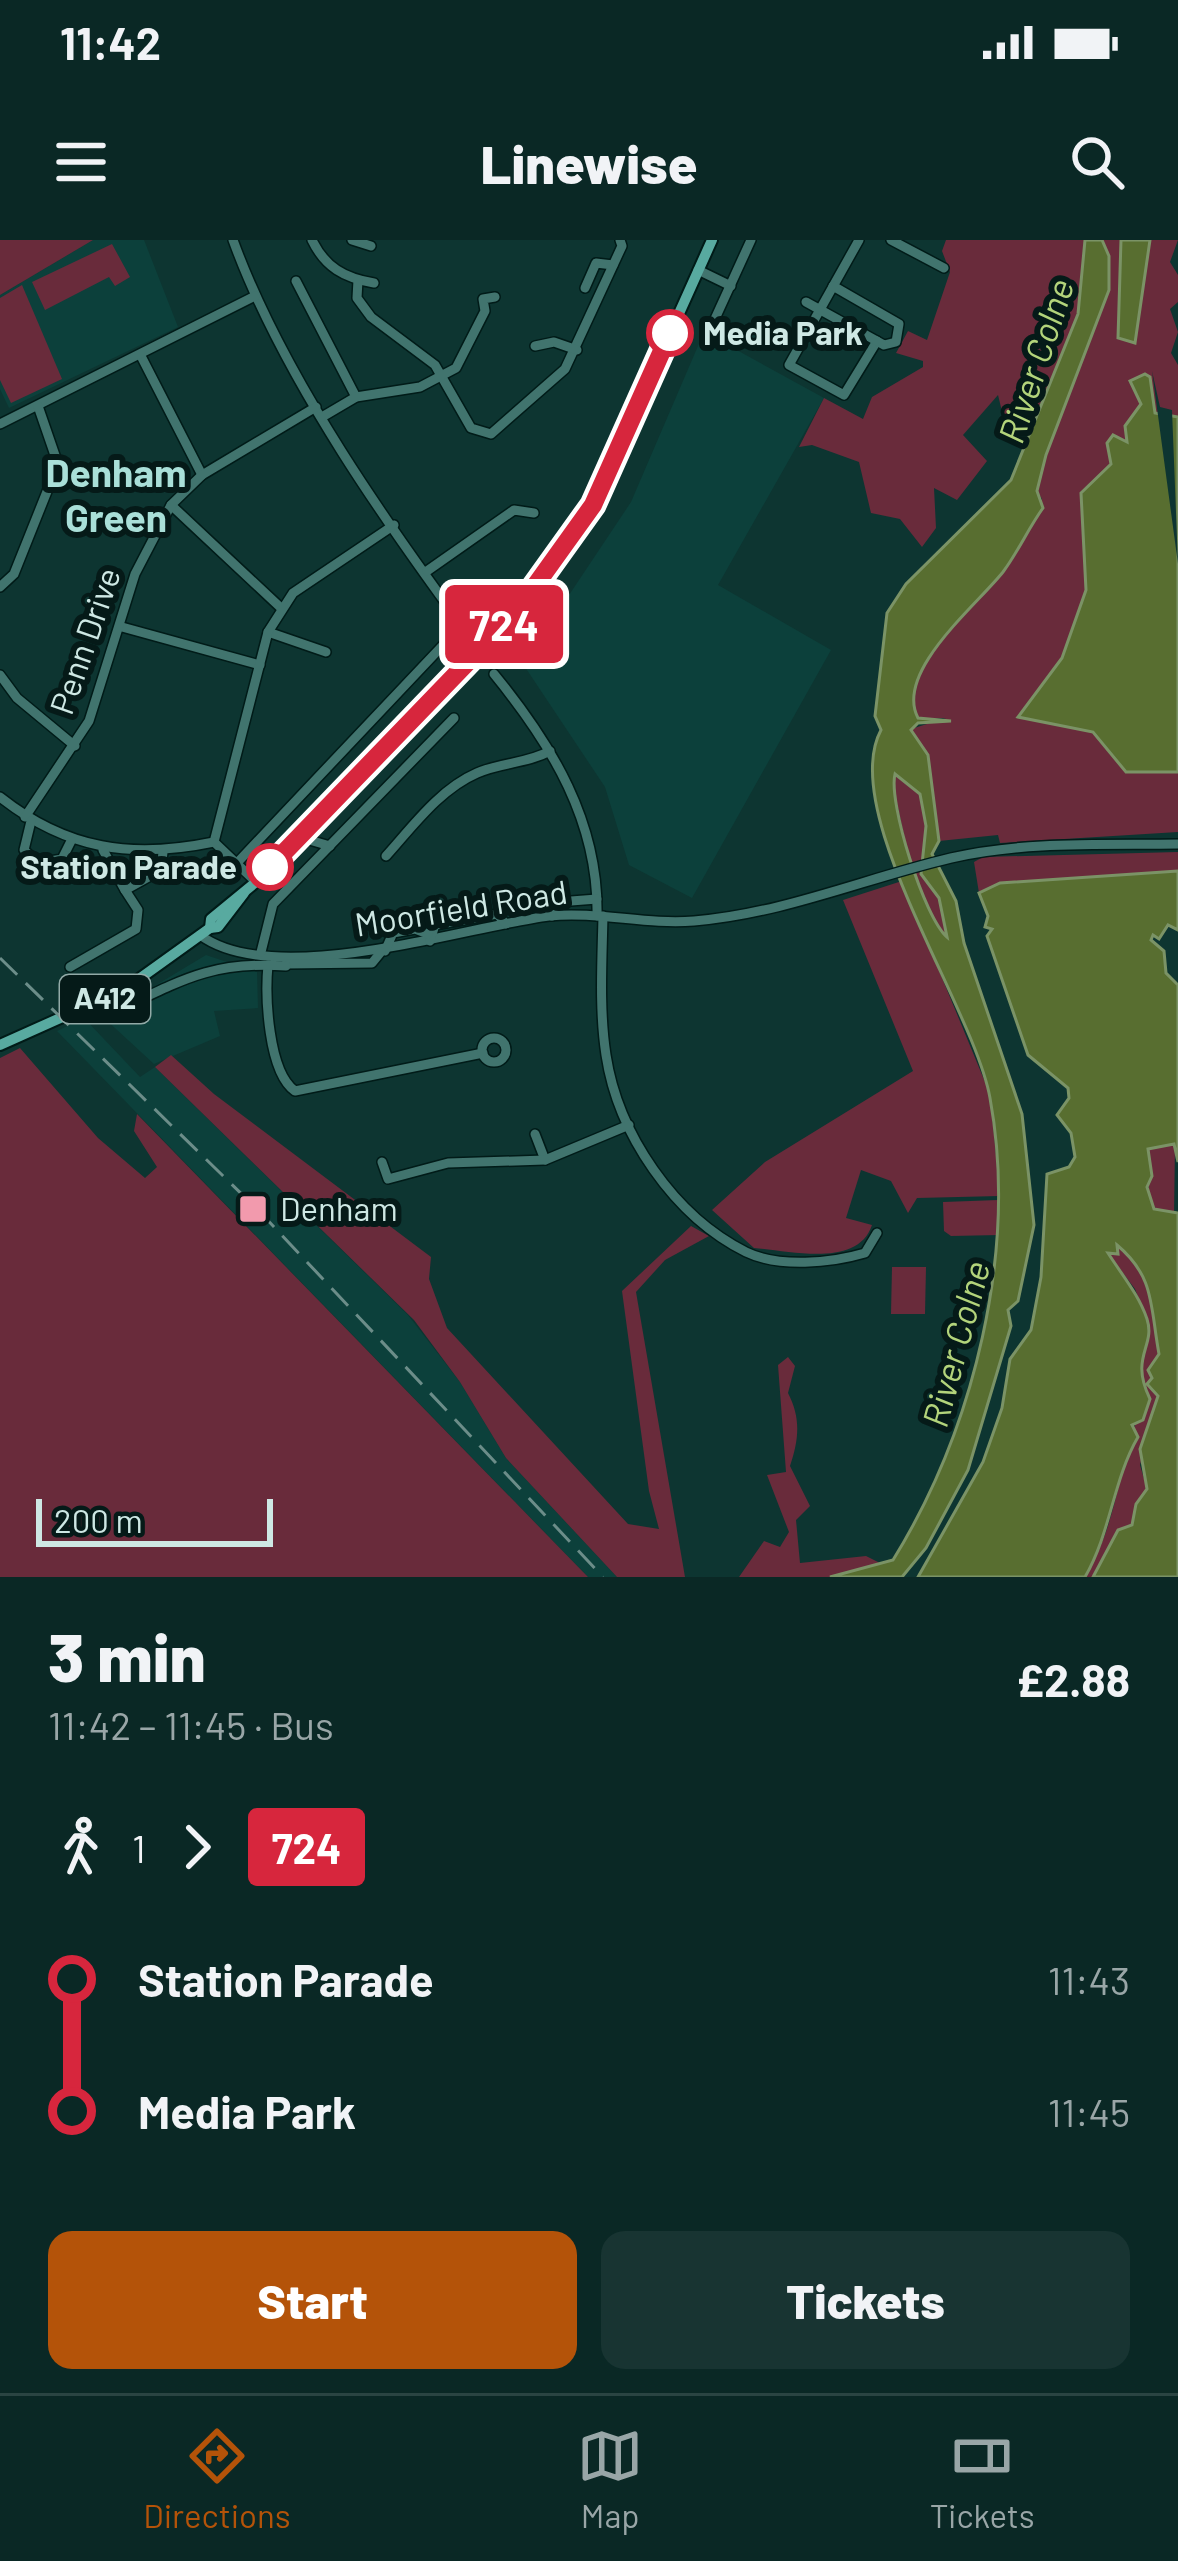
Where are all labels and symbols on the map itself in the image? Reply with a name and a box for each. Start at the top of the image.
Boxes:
water label: River Colne [988,273,1081,448]
marker: Media Park [648,311,692,355]
place label: Media Park [703,312,863,352]
district label: Denham Green [45,448,187,540]
street label: Penn Drive [40,562,128,719]
line badge: 724 [435,585,573,663]
marker: Station Parade [248,845,292,889]
place label: Station Parade [20,846,237,886]
street label: Moorfield Road [352,870,570,944]
road number: A412 [60,975,150,1023]
place label: Denham [280,1188,398,1228]
marker: Denham [237,1193,269,1225]
water label: River Colne [912,1256,997,1431]
scale bar [36,1493,273,1546]

